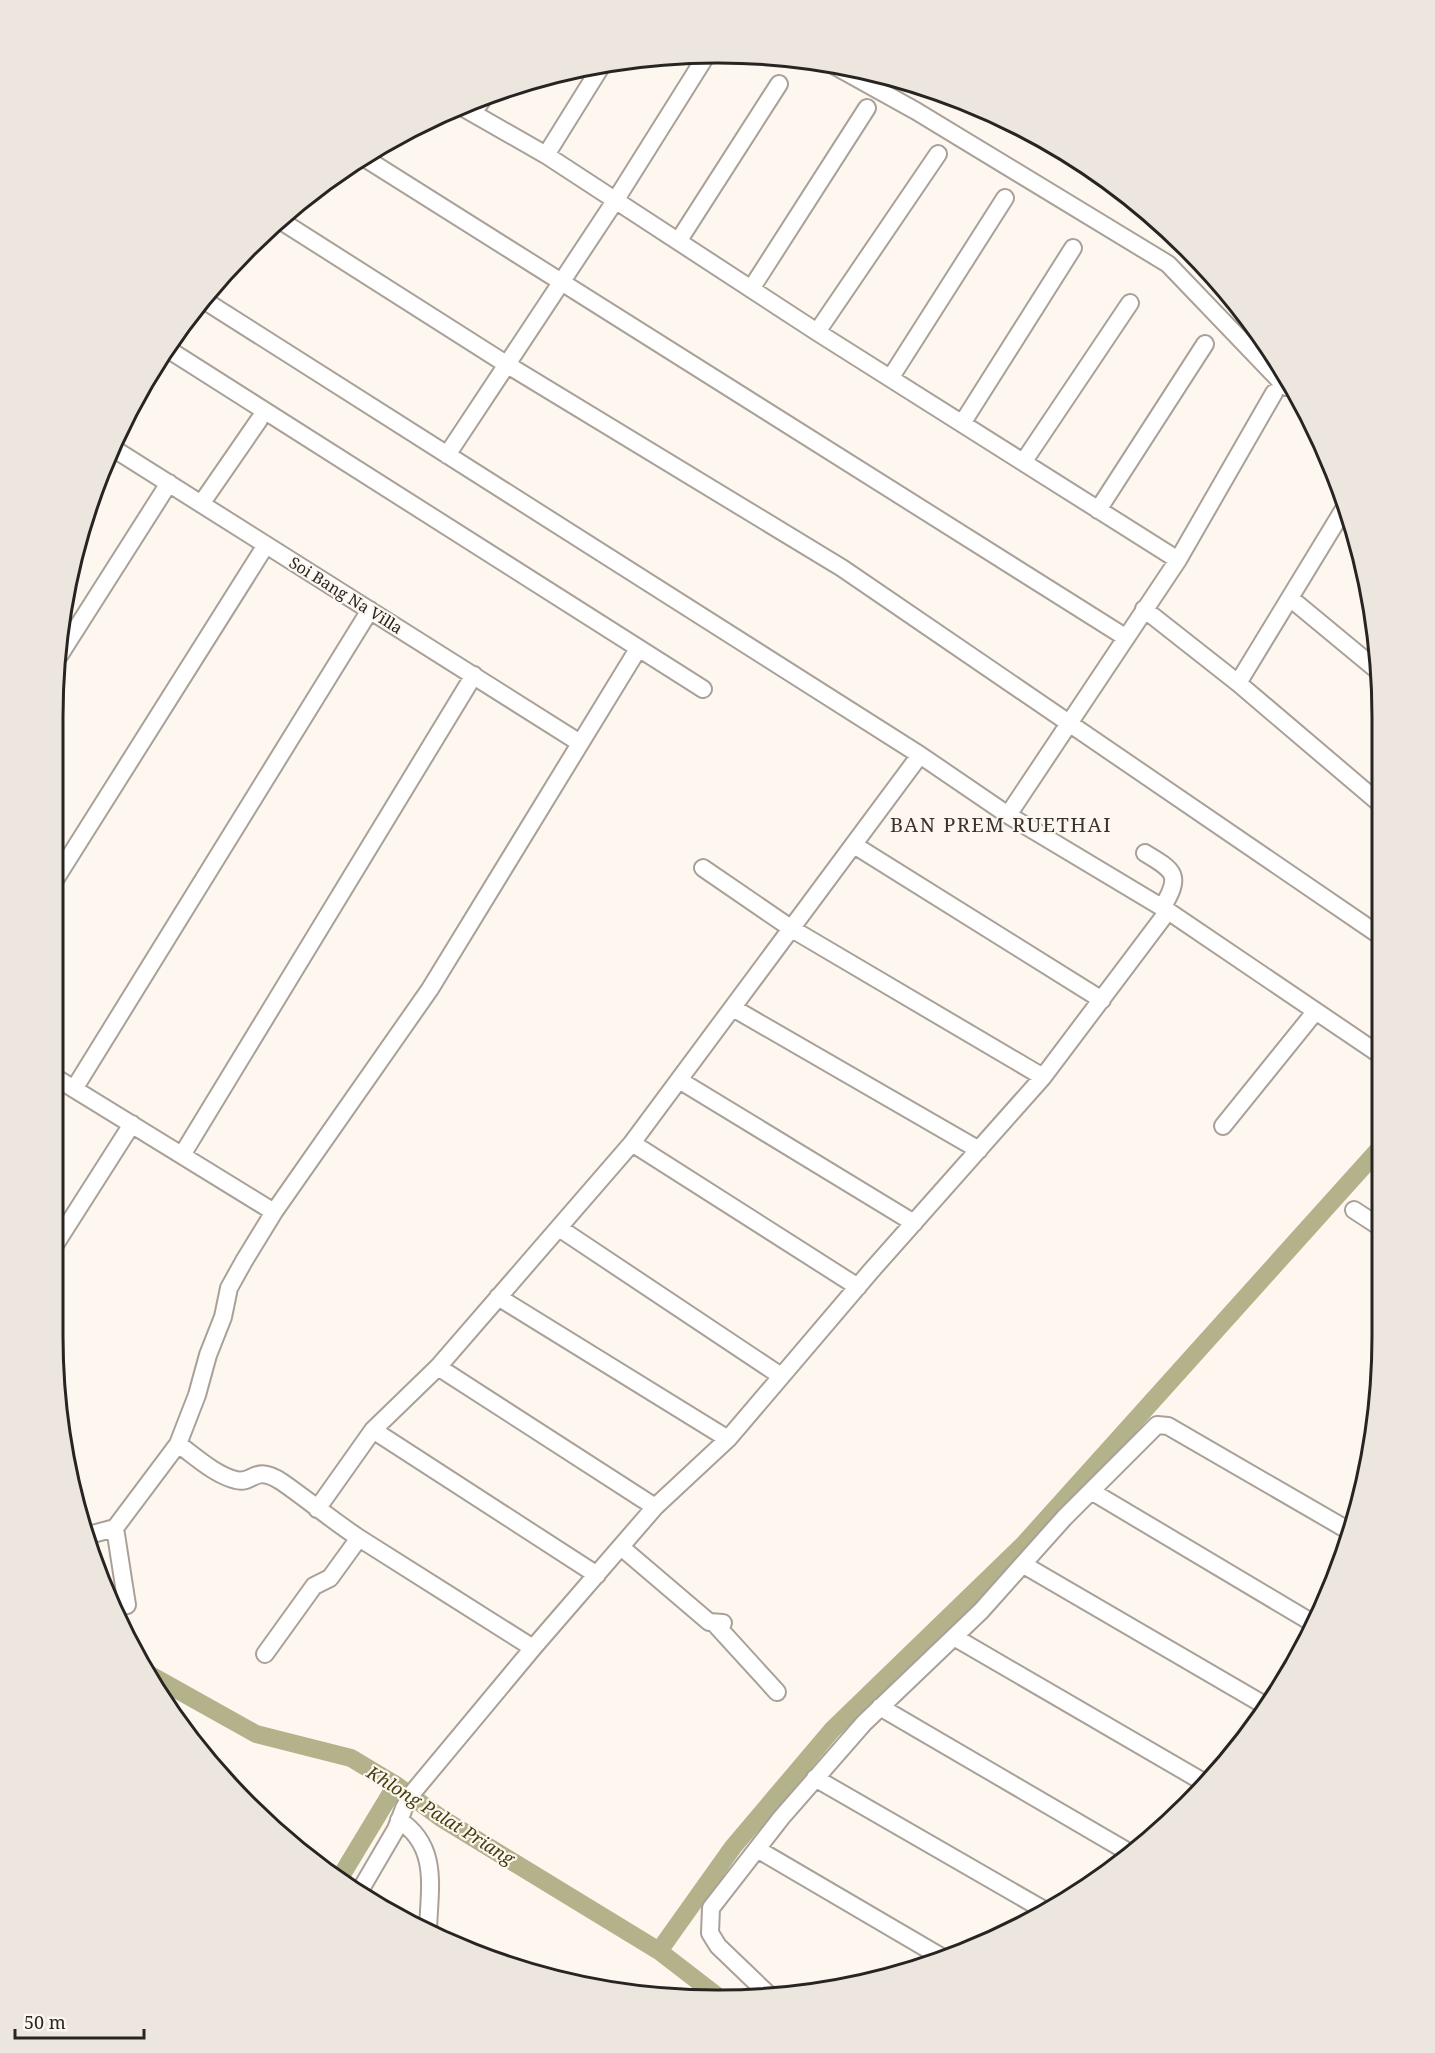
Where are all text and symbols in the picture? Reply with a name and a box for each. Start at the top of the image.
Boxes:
street label: Soi Bang Na Villa [285,551,407,639]
district label: BAN PREM RUETHAI [890,811,1112,838]
water label: Khlong Palat Priang [362,1759,520,1871]
scale bar [15,2002,144,2040]
text: 50 m [24,2010,66,2034]

